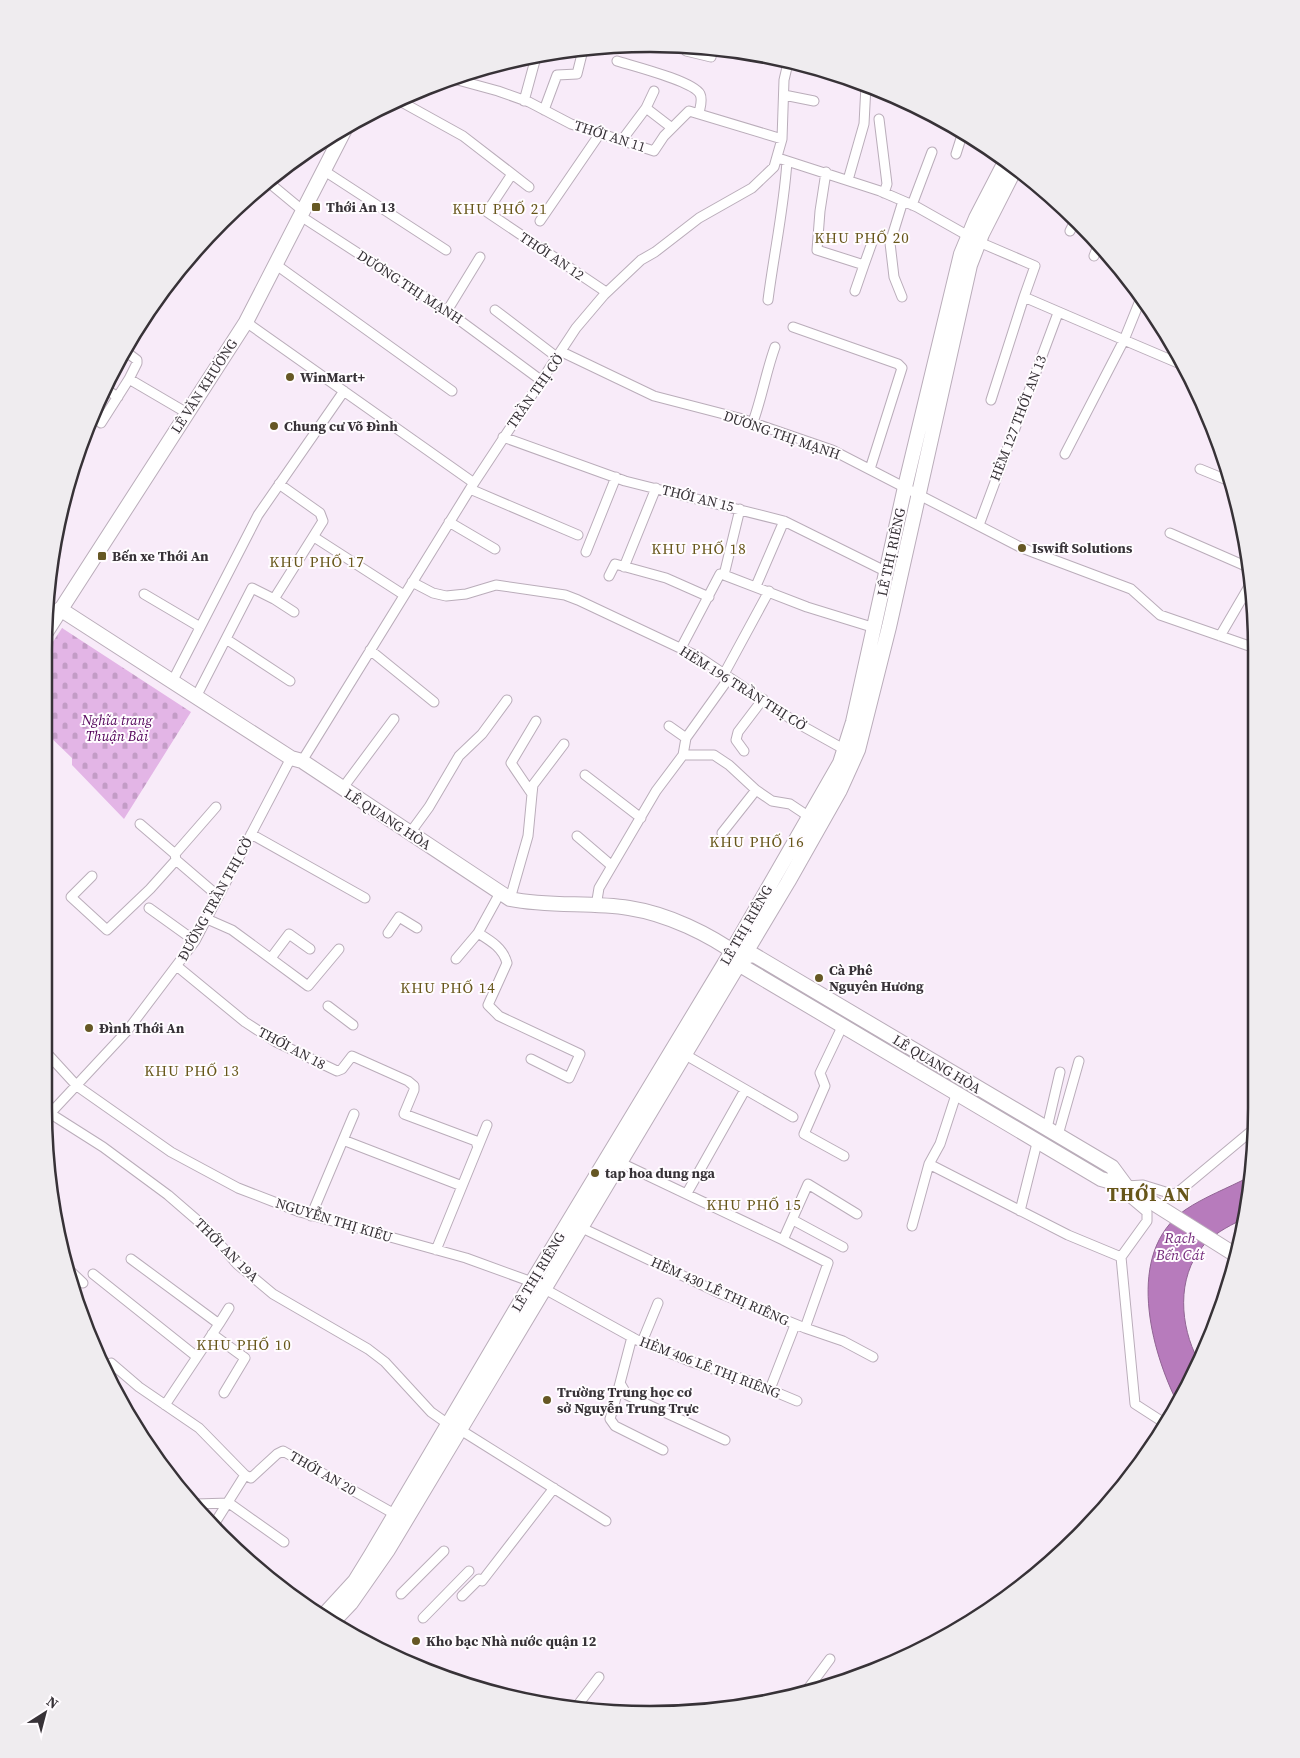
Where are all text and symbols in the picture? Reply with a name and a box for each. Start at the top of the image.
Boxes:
street label: THỚI AN 11 [572,115,648,157]
place label: Thới An 13 [326,197,396,217]
district label: KHU PHỐ 21 [452,198,548,219]
marker: Thới An 13 [310,201,322,213]
street label: THỚI AN 12 [516,227,588,285]
district label: KHU PHỐ 20 [814,227,910,248]
street label: DƯƠNG THỊ MẠNH [353,245,467,329]
street label: LÊ VĂN KHƯƠNG [166,334,242,437]
street label: TRẦN THỊ CỜ [502,350,568,432]
street label: HẺM 127 THỚI AN 13 [985,352,1051,484]
place label: WinMart+ [300,367,366,387]
marker: WinMart+ [284,371,296,383]
street label: DƯƠNG THỊ MẠNH [721,406,843,464]
place label: Chung cư Võ Đình [284,416,398,436]
marker: Chung cư Võ Đình [268,420,280,432]
street label: THỚI AN 15 [660,479,736,517]
street label: LÊ THỊ RIÊNG [872,506,910,598]
district label: KHU PHỐ 18 [651,538,747,559]
place label: Iswift Solutions [1032,538,1133,558]
marker: Iswift Solutions [1016,542,1028,554]
place label: Bến xe Thới An [112,546,209,566]
marker: Bến xe Thới An [96,550,108,562]
district label: KHU PHỐ 17 [269,551,365,572]
street label: HẺM 196 TRẦN THỊ CỜ [676,641,810,735]
park label: Nghĩa trang Thuận Bài [81,710,153,746]
street label: LÊ QUANG HÒA [341,783,436,855]
district label: KHU PHỐ 16 [709,831,805,852]
street label: ĐƯỜNG TRẦN THỊ CỜ [173,834,257,964]
street label: LÊ THỊ RIÊNG [715,881,777,969]
place label: Cà Phê Nguyên Hương [829,960,924,996]
marker: Cà Phê Nguyên Hương [813,972,825,984]
district label: KHU PHỐ 14 [400,977,496,998]
place label: Đình Thới An [99,1018,185,1038]
marker: Đình Thới An [83,1022,95,1034]
street label: THỚI AN 18 [255,1022,329,1074]
street label: LÊ QUANG HÒA [889,1030,986,1099]
district label: KHU PHỐ 13 [144,1060,240,1081]
place label: tap hoa dung nga [605,1163,716,1183]
marker: tap hoa dung nga [589,1167,601,1179]
district label: THỚI AN [1107,1181,1191,1207]
street label: NGUYỄN THỊ KIÊU [273,1193,395,1247]
district label: KHU PHỐ 15 [706,1194,802,1215]
street label: THỚI AN 19A [191,1214,264,1287]
water label: Rạch Bến Cát [1155,1227,1205,1265]
street label: LÊ THỊ RIÊNG [506,1228,570,1316]
street label: HẺM 430 LÊ THỊ RIÊNG [648,1251,793,1331]
street label: HẺM 406 LÊ THỊ RIÊNG [637,1331,784,1403]
district label: KHU PHỐ 10 [196,1334,292,1355]
place label: Trường Trung học cơ sở Nguyễn Trung Trực [557,1382,699,1418]
marker: Trường Trung học cơ sở Nguyễn Trung Trực [541,1394,553,1406]
street label: THỚI AN 20 [286,1446,360,1500]
place label: Kho bạc Nhà nước quận 12 [426,1631,597,1651]
marker: Kho bạc Nhà nước quận 12 [410,1635,422,1647]
north arrow [20,1688,70,1738]
text: N [43,1691,63,1714]

